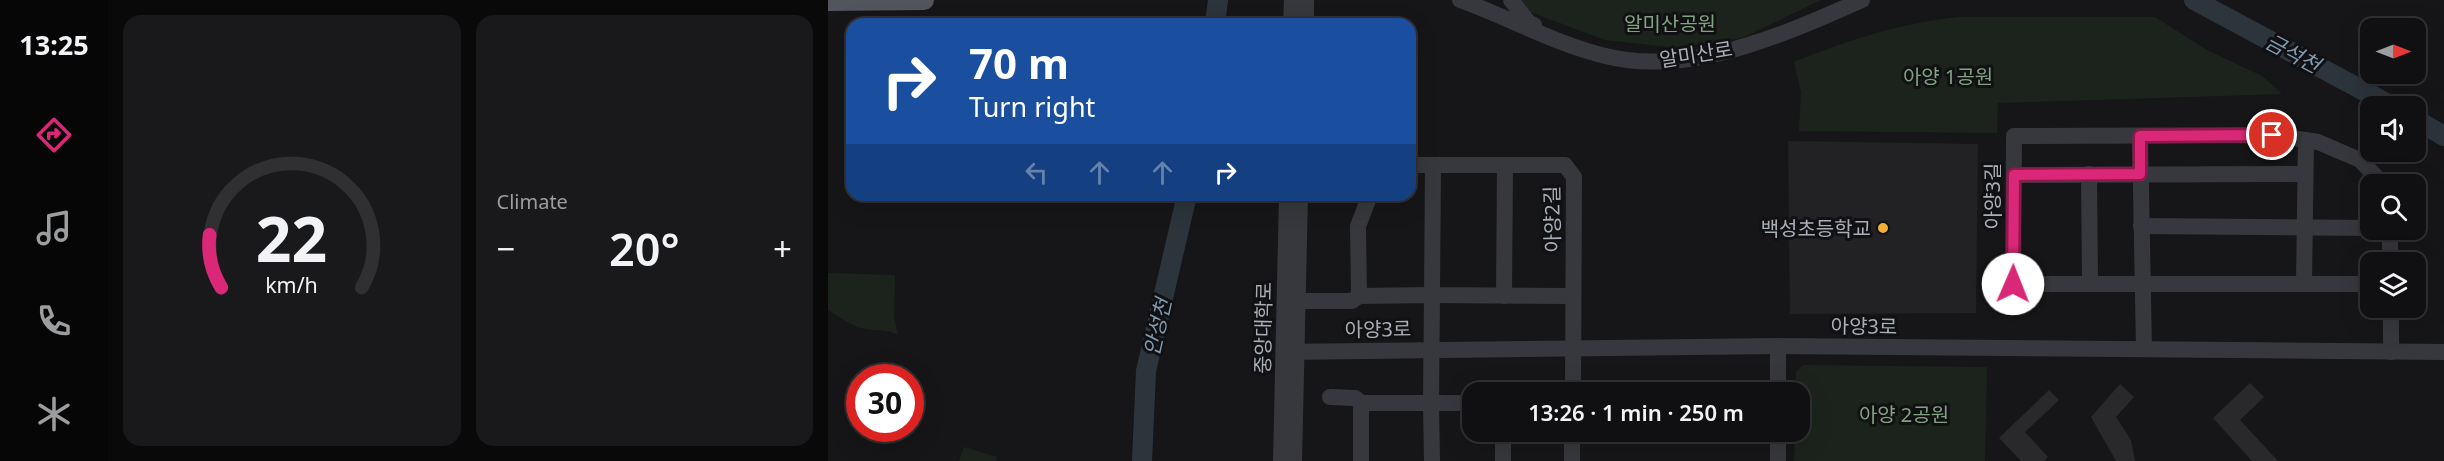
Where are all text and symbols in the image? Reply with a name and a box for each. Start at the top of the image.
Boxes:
park label: 알미산공원 [1624,10,1716,37]
north arrow [2360,18,2426,84]
map controls [2360,18,2426,318]
text: 13:25 [19,26,89,63]
water label: 금석천 [2261,27,2328,80]
text: 70 m [969,34,1069,91]
street label: 알미산로 [1658,35,1734,73]
icon: right [870,42,948,120]
park label: 아양 1공원 [1903,63,1993,90]
text: Turn right [969,88,1095,125]
button: sound [2360,96,2426,162]
pin [2246,109,2297,160]
icon: directions [33,114,75,156]
icon: arrive [2255,118,2288,151]
icon: left [1020,156,1053,189]
icon: ahead [1083,156,1116,189]
icon: ahead [1146,156,1179,189]
icon: right [1209,156,1242,189]
street label: 아양3길 [1979,163,2006,229]
button: search [2360,174,2426,240]
street label: 아양2길 [1538,185,1566,253]
text: Climate [497,188,568,215]
text: 22 [256,195,327,280]
icon: music [33,207,75,249]
place label: 백성초등학교 [1761,215,1871,242]
text: 20° [609,218,680,279]
marker: 백성초등학교 [1876,221,1890,235]
text: − [497,226,515,271]
text: + [773,226,792,271]
position arrow [1981,252,2045,316]
button: layers [2360,252,2426,318]
text: km/h [265,270,318,299]
street label: 중앙대학로 [1249,282,1277,374]
water label: 안성천 [1137,293,1178,358]
icon: phone [33,300,75,342]
street label: 아양3로 [1830,312,1898,340]
street label: 아양3로 [1344,315,1412,343]
speed limit sign: 30 [846,364,924,442]
icon: climate [33,393,75,435]
text: 13:26 · 1 min · 250 m [1528,397,1744,427]
park label: 아양 2공원 [1859,401,1949,428]

